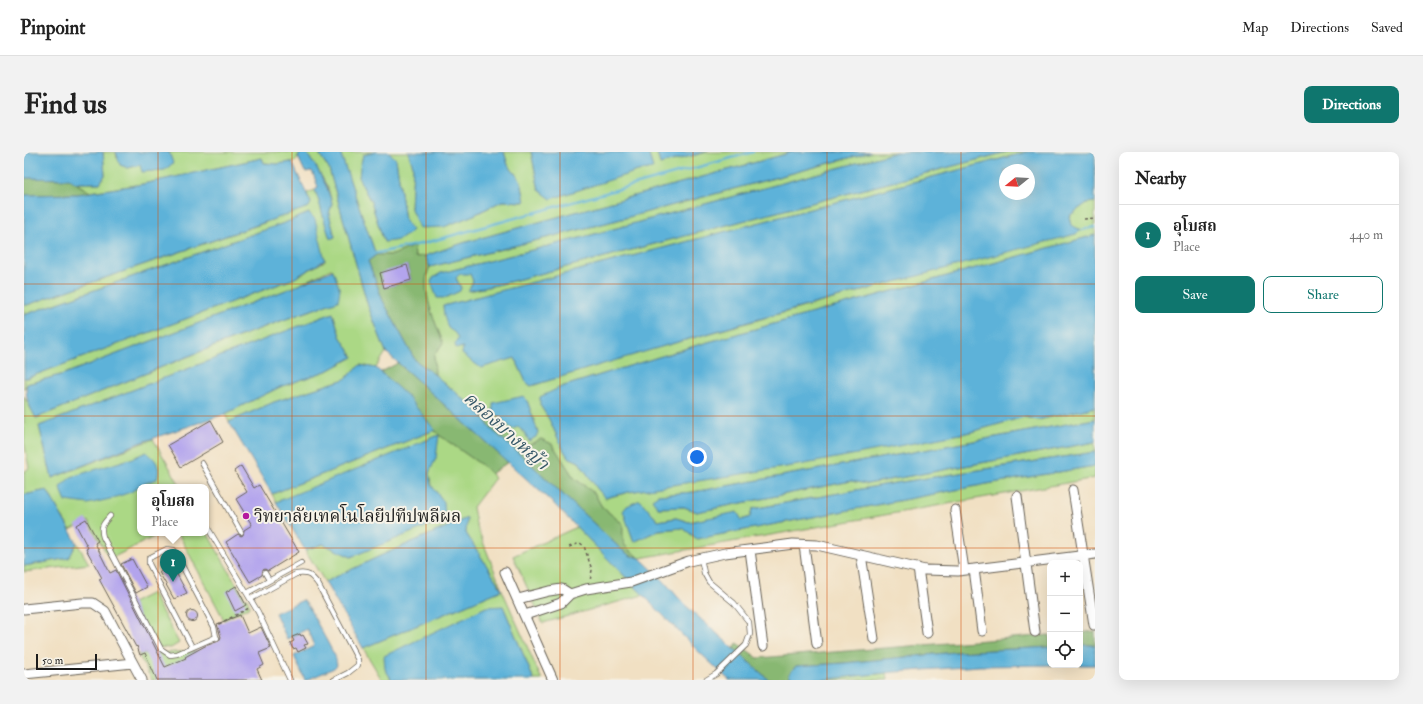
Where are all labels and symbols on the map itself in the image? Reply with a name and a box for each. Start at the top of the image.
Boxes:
north arrow [999,164,1035,200]
water label: คลองบางหญ้า [459,387,554,476]
your location [687,447,707,467]
place label: วิทยาลัยเทคโนโลยีปทีปพลีผล [254,503,461,527]
marker: วิทยาลัยเทคโนโลยีปทีปพลีผล [241,511,251,521]
pin: 1 [160,549,186,582]
scale bar [36,652,97,671]

